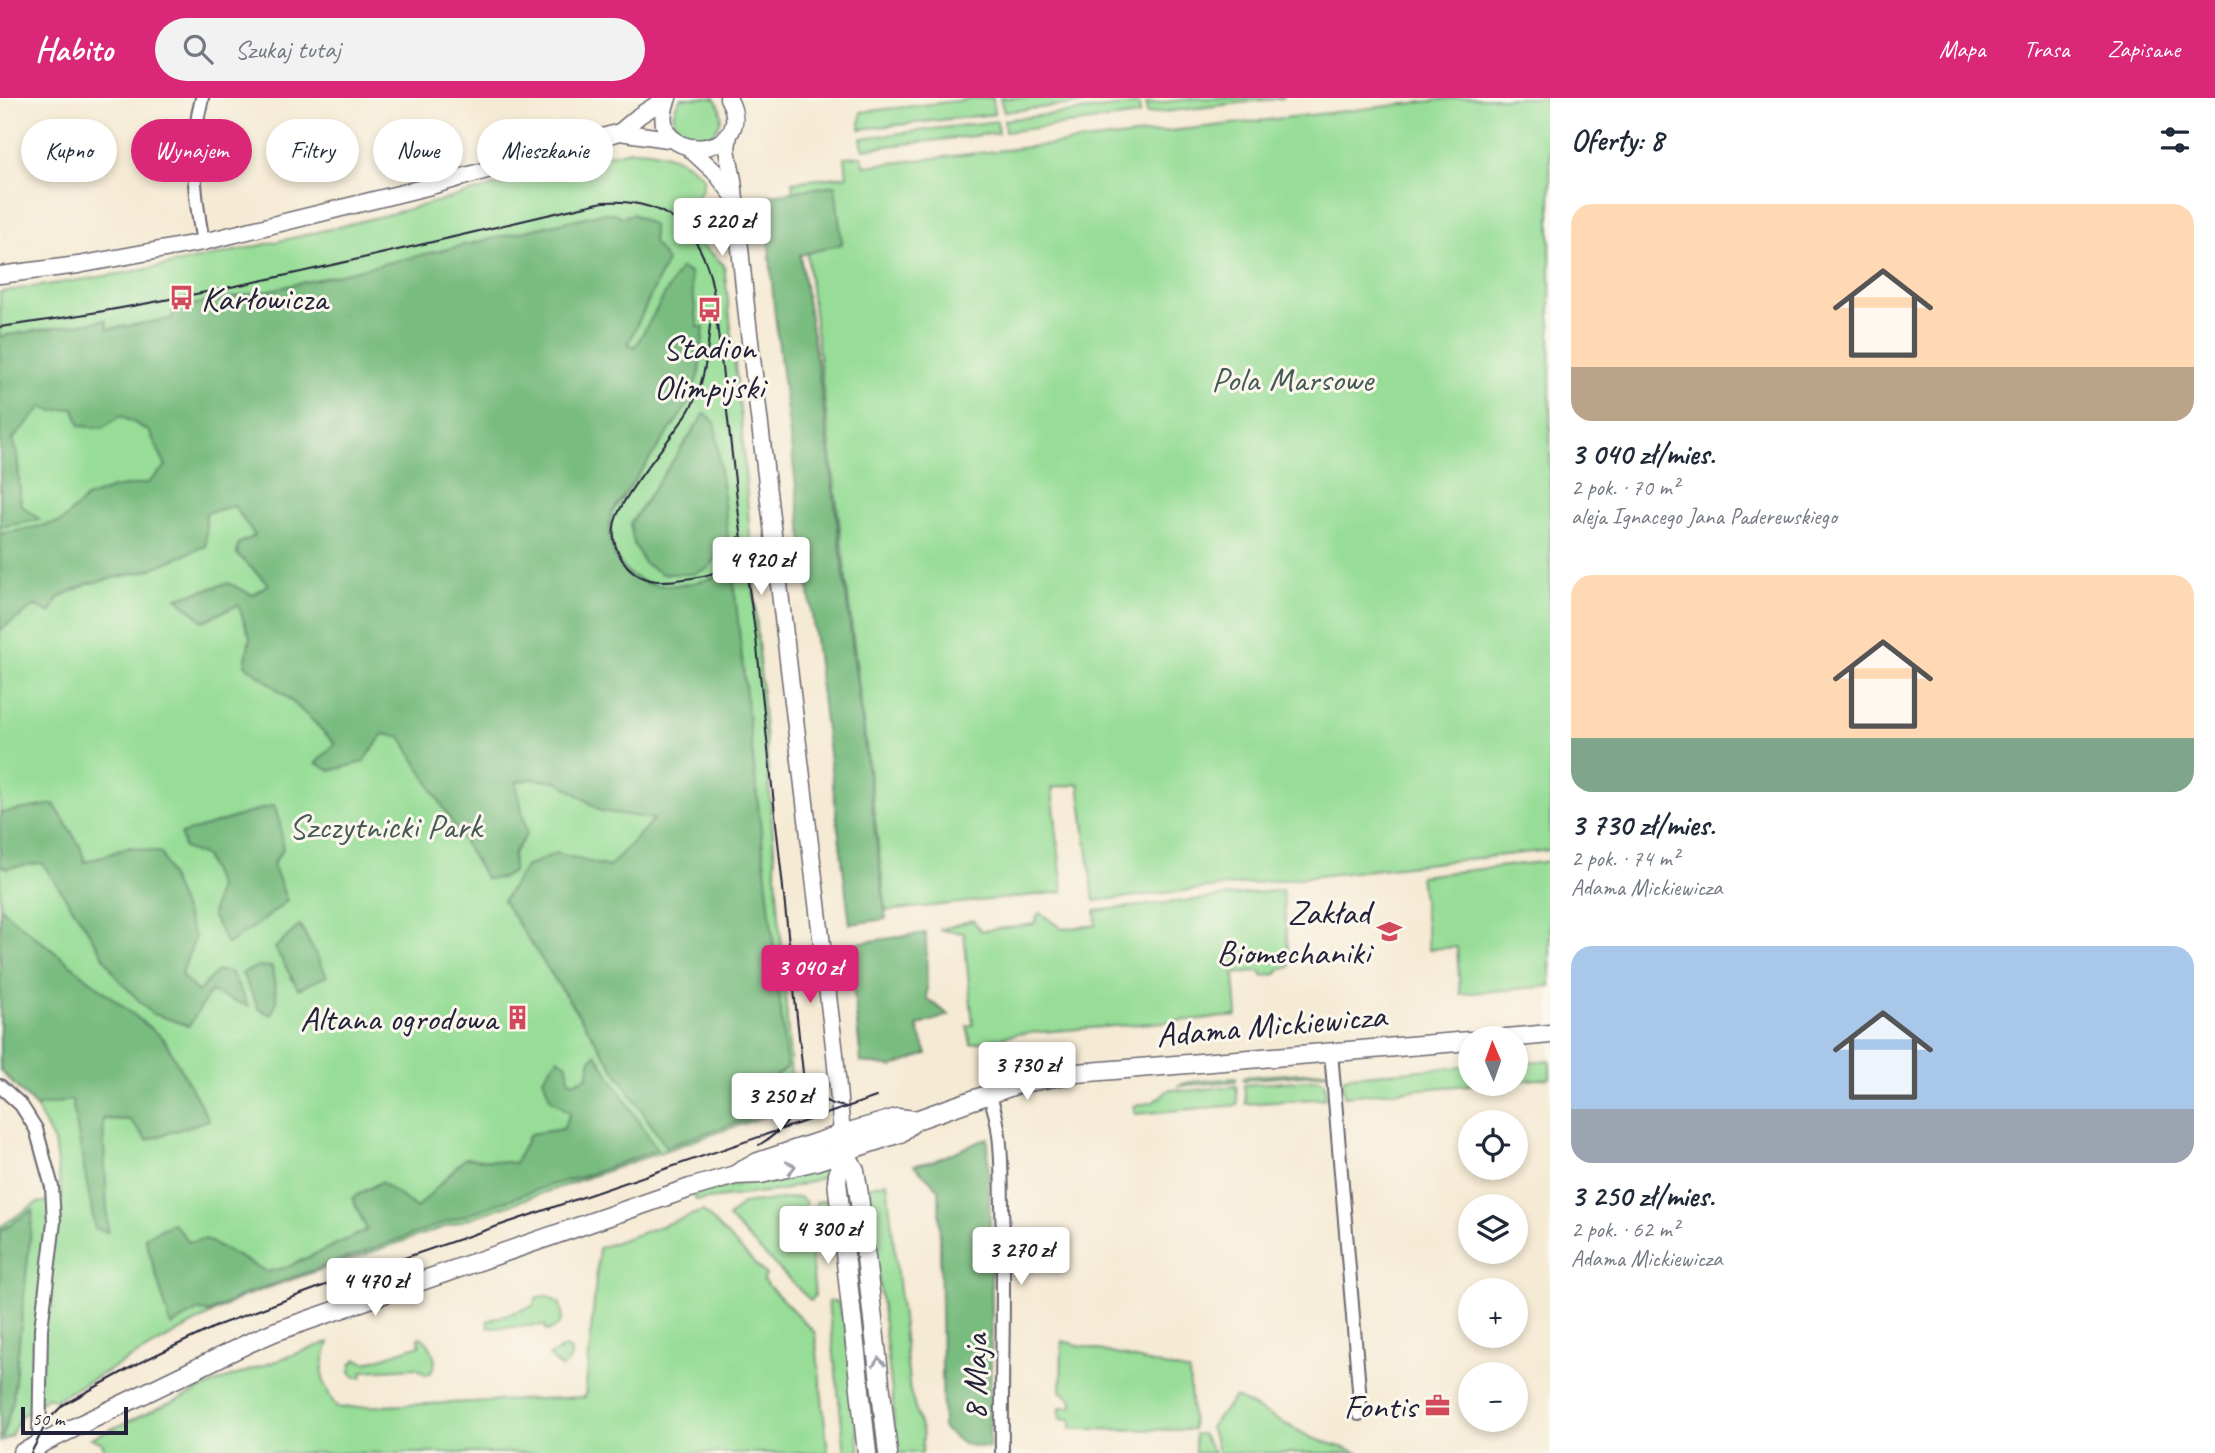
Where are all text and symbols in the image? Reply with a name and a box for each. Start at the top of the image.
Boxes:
search box [155,18,645,81]
text: Habito [35,28,113,70]
icon: search [179,30,217,68]
text: Szukaj tutaj [235,33,341,66]
text: Mapa [1939,34,1985,64]
text: Trasa [2023,34,2069,64]
text: Zapisane [2107,34,2180,64]
chip: Kupno [21,119,117,182]
chip: Wynajem [131,119,252,182]
chip: Filtry [266,119,359,182]
chip: Nowe [373,119,463,182]
chip: Mieszkanie [477,119,613,182]
text: Oferty: 8 [1571,121,1663,159]
icon: filters [2156,121,2194,159]
pin: 5 220 zł [650,198,794,258]
text: 5 220 zł [690,206,754,235]
icon: home [1820,250,1946,376]
place label: Karłowicza [201,276,330,321]
bus stop icon: Karłowicza [167,284,195,312]
bus stop icon: Stadion Olimpijski [695,295,723,323]
place label: Stadion Olimpijski [654,325,769,410]
park label: Pola Marsowe [1211,357,1375,402]
text: 3 040 zł/mies. [1571,435,1715,473]
text: 2 pok. · 70 m² [1571,473,1679,502]
text: aleja Ignacego Jana Paderewskiego [1571,502,1837,531]
pin: 4 920 zł [689,538,833,597]
text: 4 920 zł [729,545,793,574]
icon: home [1820,621,1946,747]
park label: Szczytnicki Park [289,804,485,849]
text: 3 730 zł/mies. [1571,806,1715,844]
text: 2 pok. · 74 m² [1571,844,1679,873]
text: Adama Mickiewicza [1571,873,1722,902]
place label: Zakład Biomechaniki [1216,890,1375,975]
school or university icon: Zakład Biomechaniki [1376,918,1404,946]
pin: 3 040 zł [738,946,882,1005]
text: 3 040 zł [778,953,842,982]
street label: Adama Mickiewicza [1154,992,1390,1057]
icon: home [1820,992,1946,1118]
place label: Altana ogrodowa [300,996,500,1041]
building icon: Altana ogrodowa [503,1004,531,1032]
north arrow [1458,1026,1528,1096]
map controls [1458,1026,1528,1432]
pin: 3 730 zł [955,1042,1099,1102]
text: 3 730 zł [995,1050,1059,1079]
pin: 3 250 zł [708,1074,852,1133]
text: 3 250 zł [748,1081,812,1110]
button: locate [1458,1110,1528,1180]
one-way arrow [785,1161,797,1175]
text: 3 250 zł/mies. [1571,1177,1715,1215]
button: layers [1458,1194,1528,1264]
pin: 4 300 zł [756,1206,900,1266]
text: 4 300 zł [796,1214,860,1243]
text: 2 pok. · 62 m² [1571,1215,1679,1244]
pin: 3 270 zł [949,1228,1093,1287]
text: 3 270 zł [989,1235,1053,1264]
text: Adama Mickiewicza [1571,1244,1722,1273]
pin: 4 470 zł [303,1258,447,1318]
text: 4 470 zł [343,1266,407,1295]
button: + [1458,1278,1528,1348]
street label: 8 Maja [952,1332,998,1420]
one-way arrow [872,1356,887,1367]
button: − [1458,1362,1528,1432]
place label: Fontis [1344,1384,1420,1429]
office icon: Fontis [1423,1392,1451,1420]
scale bar [21,1404,128,1436]
text: 50 m [32,1407,64,1431]

